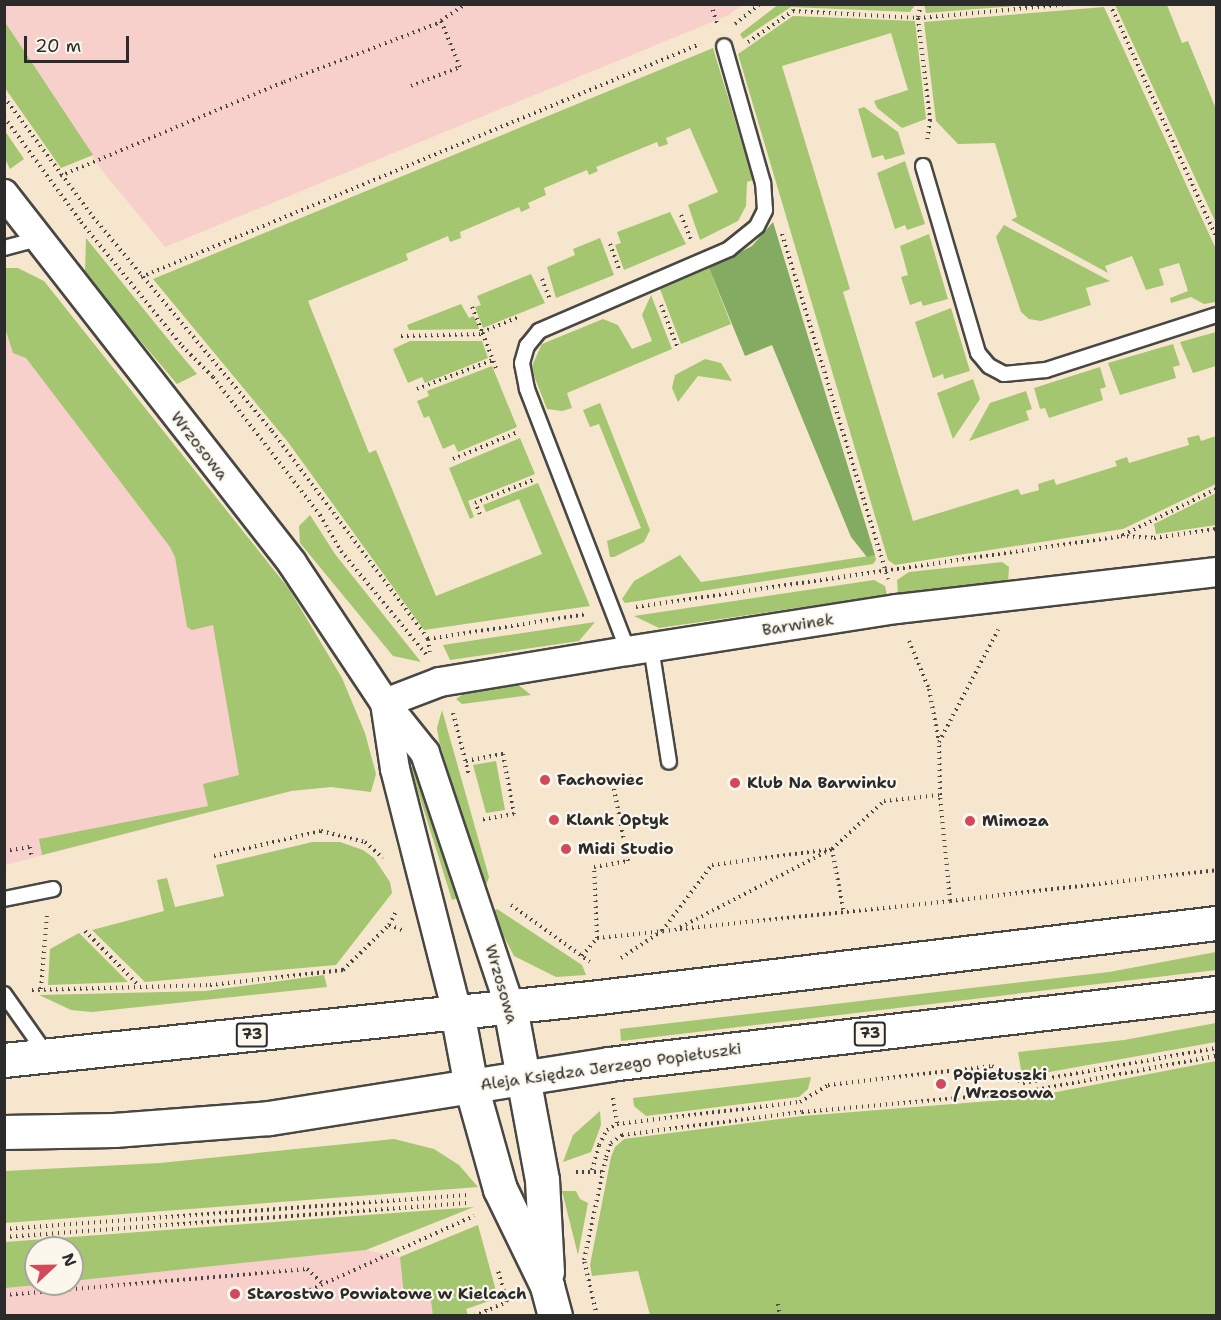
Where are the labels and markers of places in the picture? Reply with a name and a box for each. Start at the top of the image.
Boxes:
place label: Fachowiec [557,770,644,790]
marker: Fachowiec [538,773,552,787]
place label: Klub Na Barwinku [747,773,897,793]
marker: Klub Na Barwinku [728,776,742,790]
place label: Klank Optyk [566,810,669,830]
place label: Mimoza [982,811,1049,831]
marker: Klank Optyk [547,813,561,827]
marker: Mimoza [963,814,977,828]
place label: Midi Studio [578,839,674,859]
marker: Midi Studio [559,842,573,856]
place label: Popiełuszki / Wrzosowa [953,1065,1053,1103]
marker: Popiełuszki / Wrzosowa [934,1077,948,1091]
place label: Starostwo Powiatowe w Kielcach [247,1284,527,1304]
marker: Starostwo Powiatowe w Kielcach [228,1287,242,1301]

